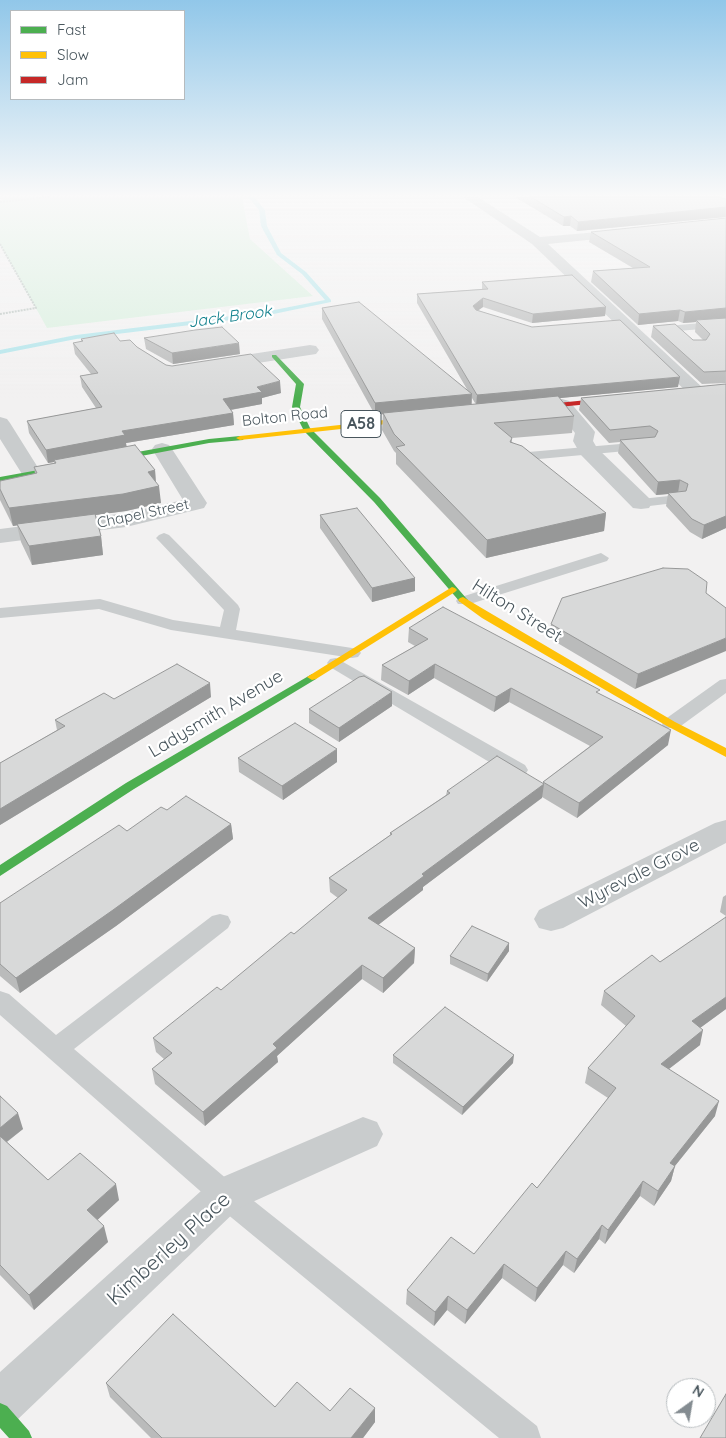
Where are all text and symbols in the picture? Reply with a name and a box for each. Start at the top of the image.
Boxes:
legend [10,10,185,100]
text: Fast [57,20,86,39]
text: Slow [57,45,89,64]
text: Jam [57,70,88,89]
water label: Jack Brook [187,302,273,332]
street label: Bolton Road [241,404,329,430]
road number: A58 [341,410,381,438]
street label: Chapel Street [95,495,191,533]
street label: Hilton Street [468,575,566,647]
street label: Ladysmith Avenue [145,665,287,763]
street label: Wyrevale Grove [575,834,703,914]
street label: Kimberley Place [102,1187,236,1311]
north arrow [666,1378,716,1428]
text: N [689,1381,708,1401]

